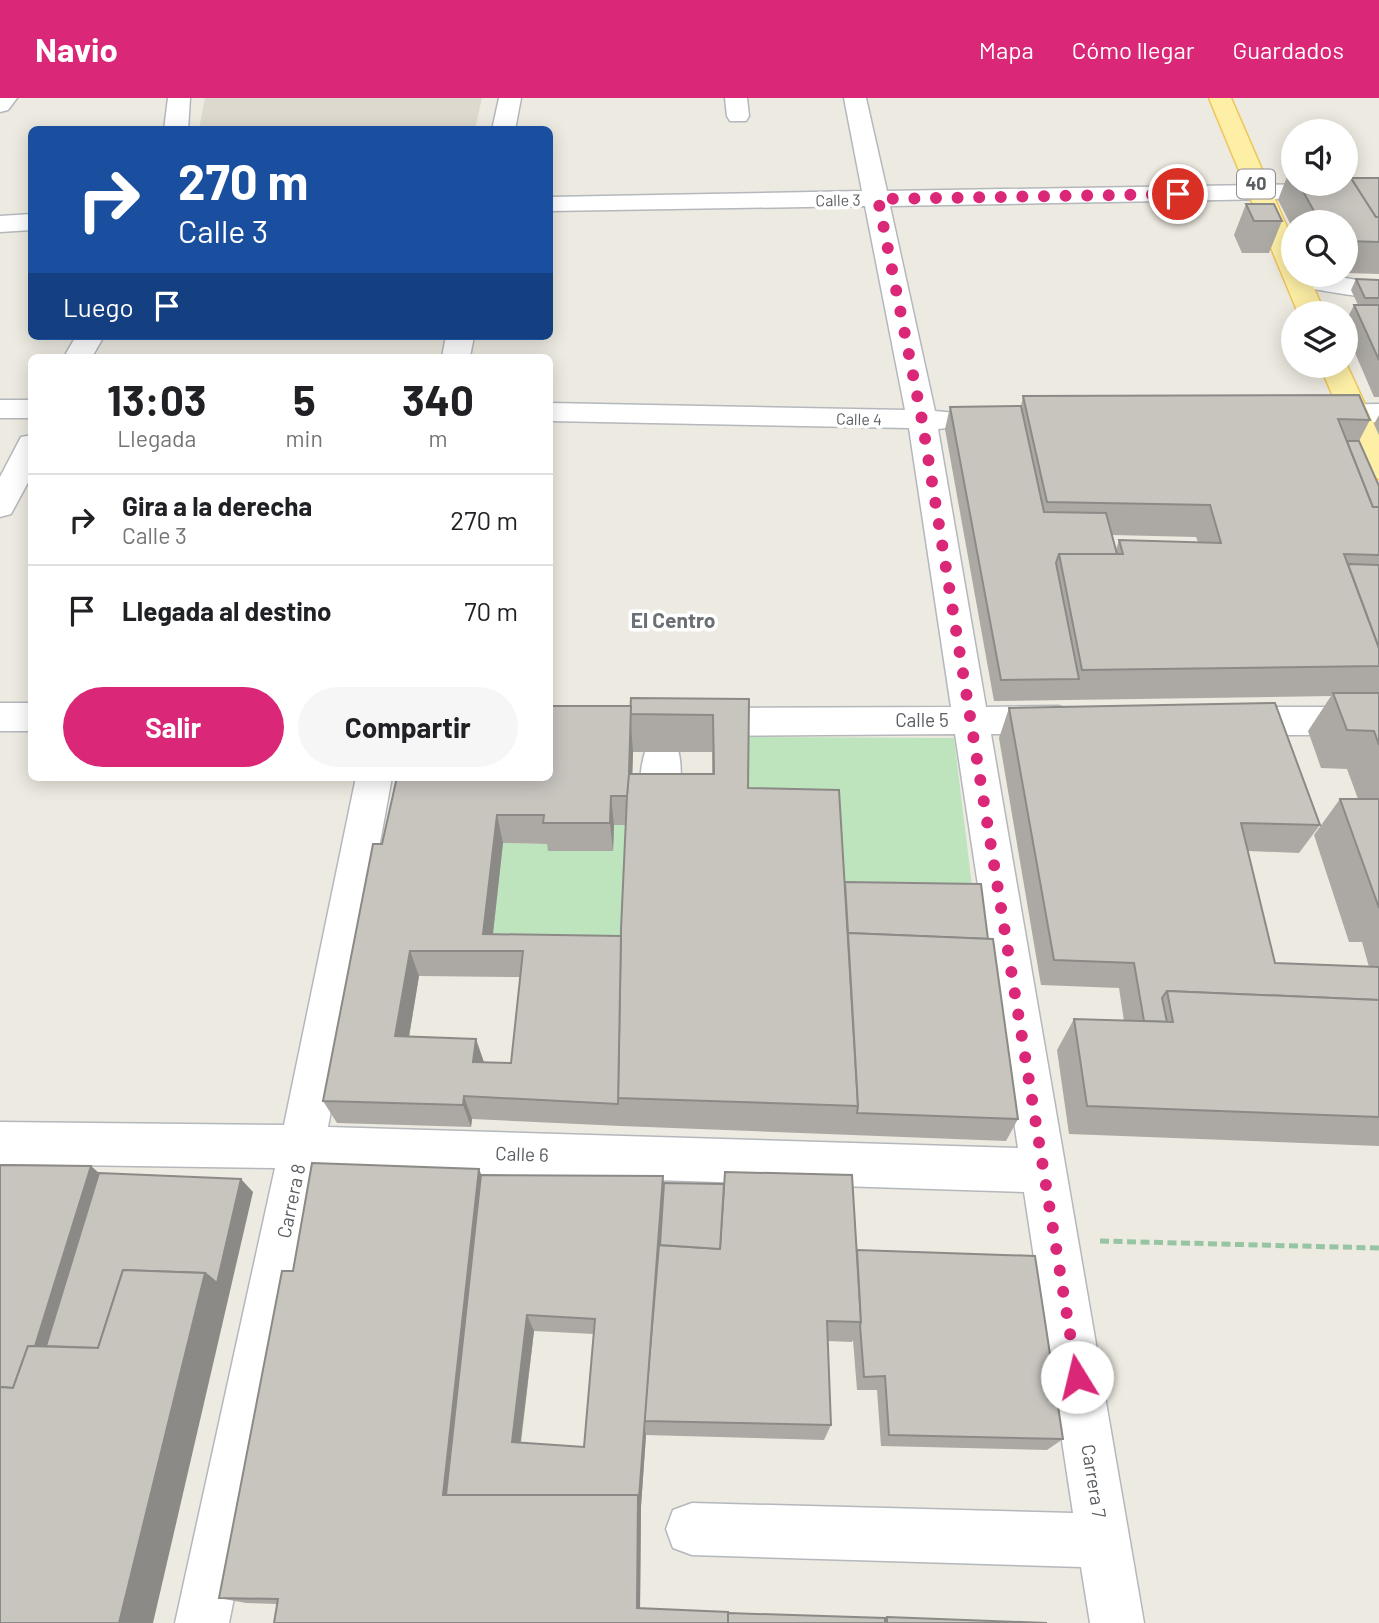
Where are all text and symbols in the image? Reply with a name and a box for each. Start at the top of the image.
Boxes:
text: Navio [35,29,118,69]
text: Mapa [979,35,1034,64]
text: Cómo llegar [1072,35,1194,64]
text: Guardados [1232,35,1344,64]
map controls [1281,119,1358,378]
button: sound [1281,119,1358,196]
text: 270 m [178,151,308,210]
icon: right [63,154,154,245]
pin [1148,164,1208,224]
road number: 40 [1237,170,1275,198]
icon: arrive [1159,175,1197,213]
street label: Calle 3 [815,190,861,209]
button: search [1281,210,1358,287]
text: Calle 3 [178,211,268,249]
icon: arrive [148,287,186,325]
text: Luego [63,291,134,322]
button: layers [1281,301,1358,378]
text: 13:03 [107,374,207,424]
text: 5 [293,374,316,424]
text: 340 [402,374,474,424]
street label: Calle 4 [836,409,882,428]
text: Llegada [117,424,196,452]
text: min [286,424,323,452]
text: m [428,424,447,452]
text: Gira a la derecha [122,490,312,521]
icon: right [63,501,101,539]
text: 270 m [450,504,518,535]
text: Calle 3 [122,521,187,549]
icon: arrive [63,592,101,630]
text: Llegada al destino [122,595,331,626]
text: 70 m [464,595,518,626]
district label: El Centro [631,607,715,632]
button: Salir [63,687,284,767]
button: Compartir [298,687,518,767]
street label: Calle 5 [895,708,949,731]
street label: Calle 6 [495,1141,549,1166]
street label: Carrera 8 [271,1162,310,1240]
position arrow [1040,1340,1114,1414]
street label: Carrera 7 [1077,1442,1112,1519]

